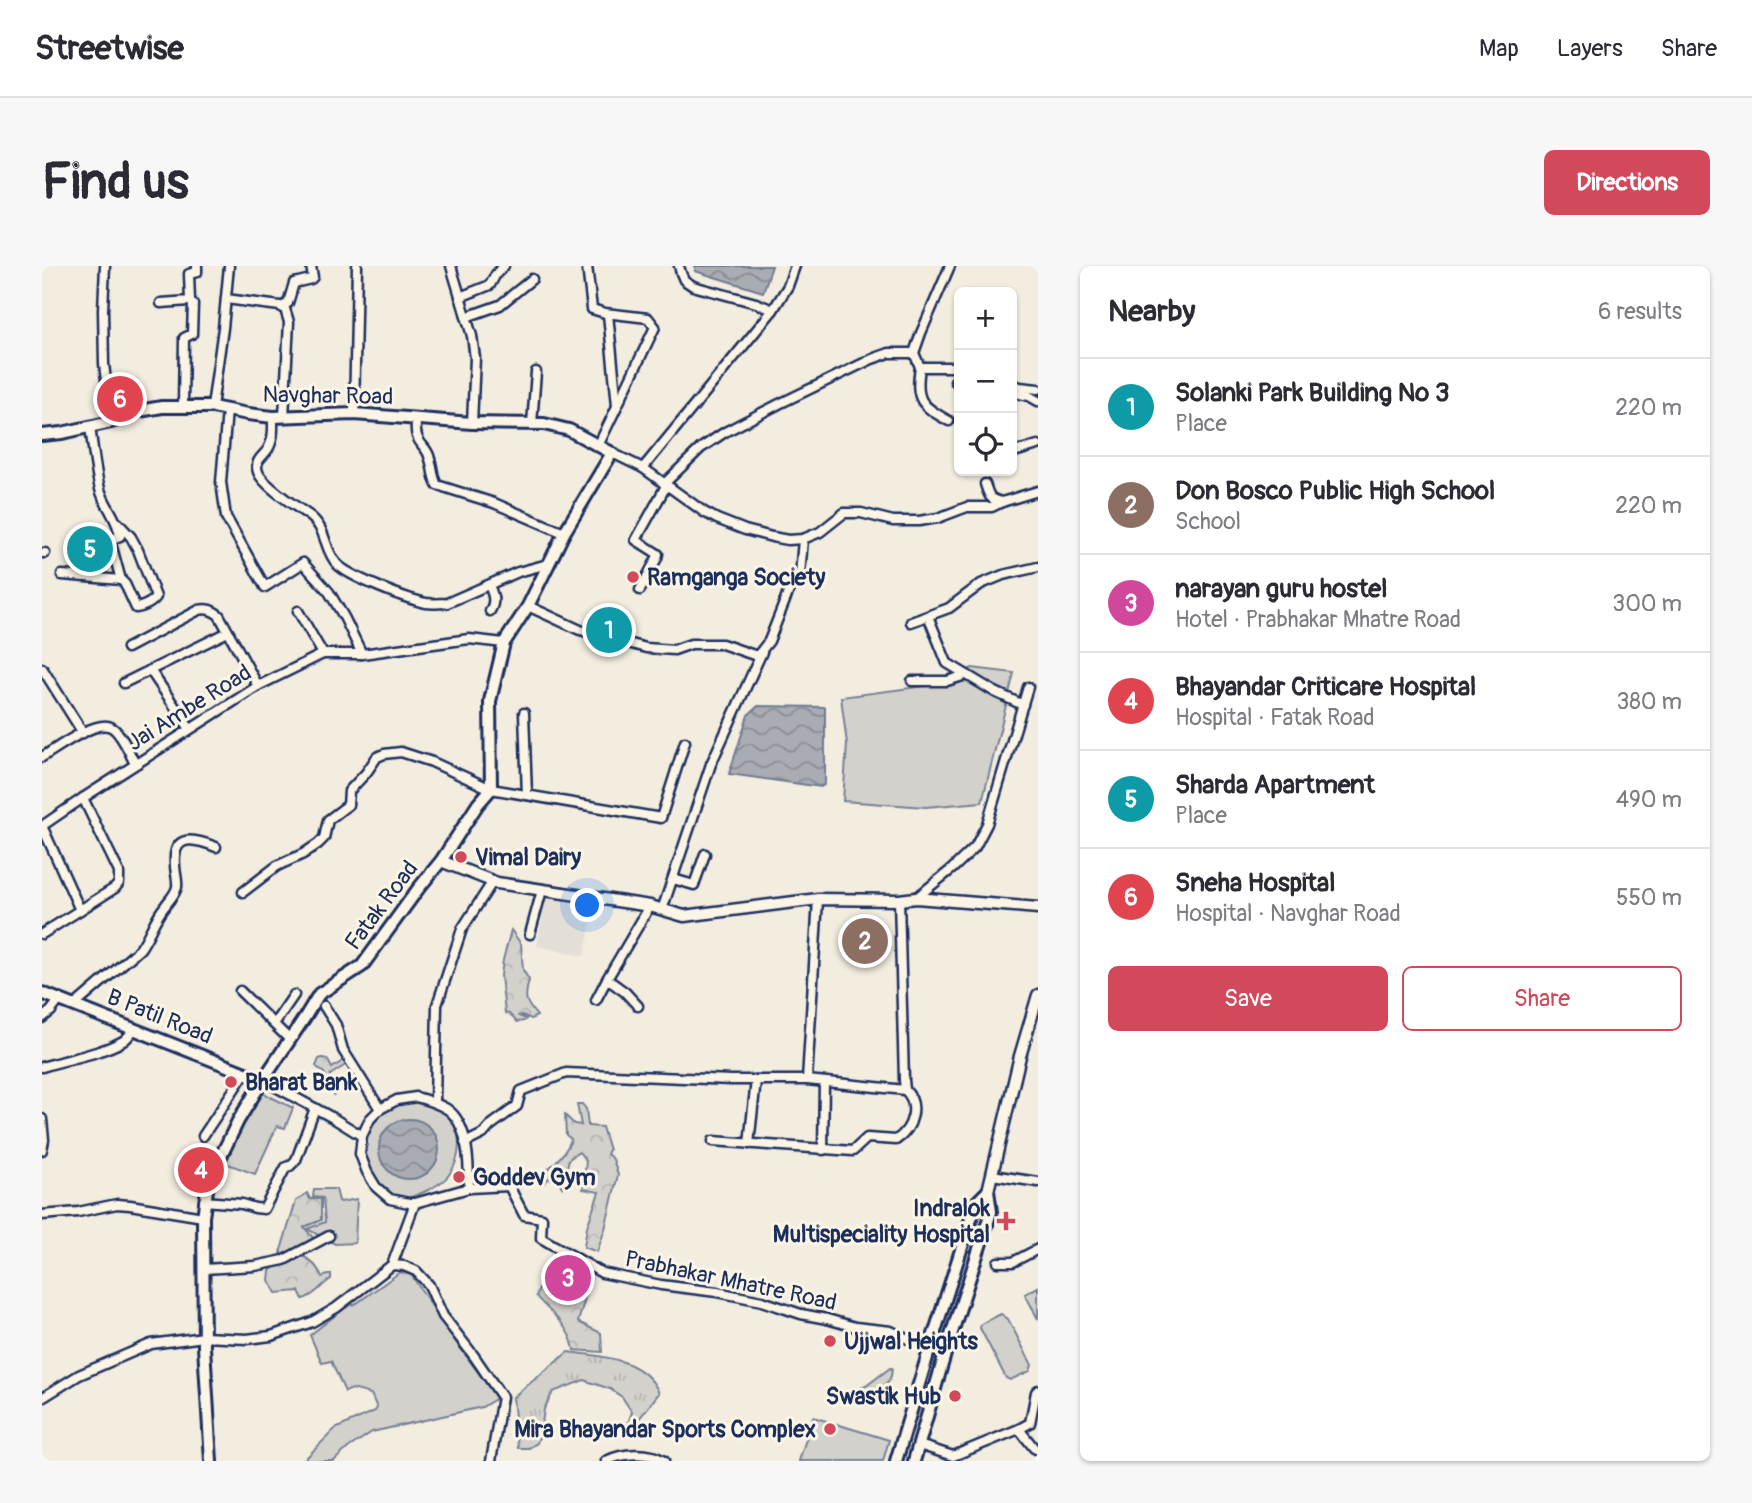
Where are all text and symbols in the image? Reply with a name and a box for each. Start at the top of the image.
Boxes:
text: Streetwise [35,28,184,69]
text: Map [1479,34,1519,63]
text: Layers [1557,34,1623,63]
text: Share [1661,34,1717,63]
button: Directions [1544,150,1710,215]
text: Find us [42,152,189,213]
map controls [954,287,1017,476]
button: + [954,287,1017,350]
text: Nearby [1108,293,1195,330]
text: 6 results [1598,297,1682,326]
button: − [954,350,1017,413]
pin: 6 [97,373,143,425]
text: Solanki Park Building No 3 [1175,377,1449,409]
street label: Navghar Road [262,380,394,411]
text: 1 [1127,393,1136,422]
text: 220 m [1615,393,1682,422]
text: Place [1175,409,1227,438]
button: locate [954,413,1017,476]
text: Don Bosco Public High School [1175,475,1495,507]
text: 2 [1125,491,1137,520]
text: 220 m [1615,491,1682,520]
text: School [1175,507,1241,536]
pin: 5 [67,523,113,575]
place label: Ramganga Society [647,563,825,592]
marker: Ramganga Society [625,569,641,585]
text: narayan guru hostel [1175,573,1387,605]
text: 3 [1125,589,1137,618]
text: 300 m [1612,589,1682,618]
pin: 1 [586,604,632,656]
text: Hotel · Prabhakar Mhatre Road [1175,605,1461,634]
street label: Jai Ambe Road [122,658,257,757]
text: Bhayandar Criticare Hospital [1175,671,1476,703]
text: 4 [1124,687,1138,716]
text: 380 m [1616,687,1682,716]
text: Hospital · Fatak Road [1175,703,1375,732]
text: Sharda Apartment [1175,769,1375,801]
text: 5 [1125,785,1137,814]
text: 490 m [1616,785,1682,814]
text: Place [1175,801,1227,830]
place label: Vimal Dairy [475,843,581,872]
marker: Vimal Dairy [453,849,469,865]
street label: Fatak Road [338,855,424,956]
text: Sneha Hospital [1175,867,1335,899]
text: 6 [1124,883,1138,912]
text: 550 m [1616,883,1682,912]
your location [570,888,604,922]
text: Hospital · Navghar Road [1175,899,1401,928]
pin: 2 [842,915,888,967]
button: Save [1108,966,1388,1031]
button: Share [1402,966,1682,1031]
street label: B Patil Road [103,982,217,1051]
place label: Bharat Bank [245,1068,358,1097]
marker: Bharat Bank [223,1074,239,1090]
pin: 4 [178,1144,224,1196]
place label: Goddev Gym [473,1163,596,1192]
marker: Goddev Gym [451,1169,467,1185]
place label: Indralok Multispeciality Hospital [773,1194,990,1249]
marker: Indralok Multispeciality Hospital [996,1211,1016,1231]
street label: Prabhakar Mhatre Road [622,1244,839,1317]
pin: 3 [545,1252,591,1304]
place label: Ujjwal Heights [844,1327,978,1356]
marker: Ujjwal Heights [822,1333,838,1349]
place label: Swastik Hub [826,1382,941,1411]
marker: Swastik Hub [947,1388,963,1404]
place label: Mira Bhayandar Sports Complex [514,1415,816,1444]
marker: Mira Bhayandar Sports Complex [822,1421,838,1437]

